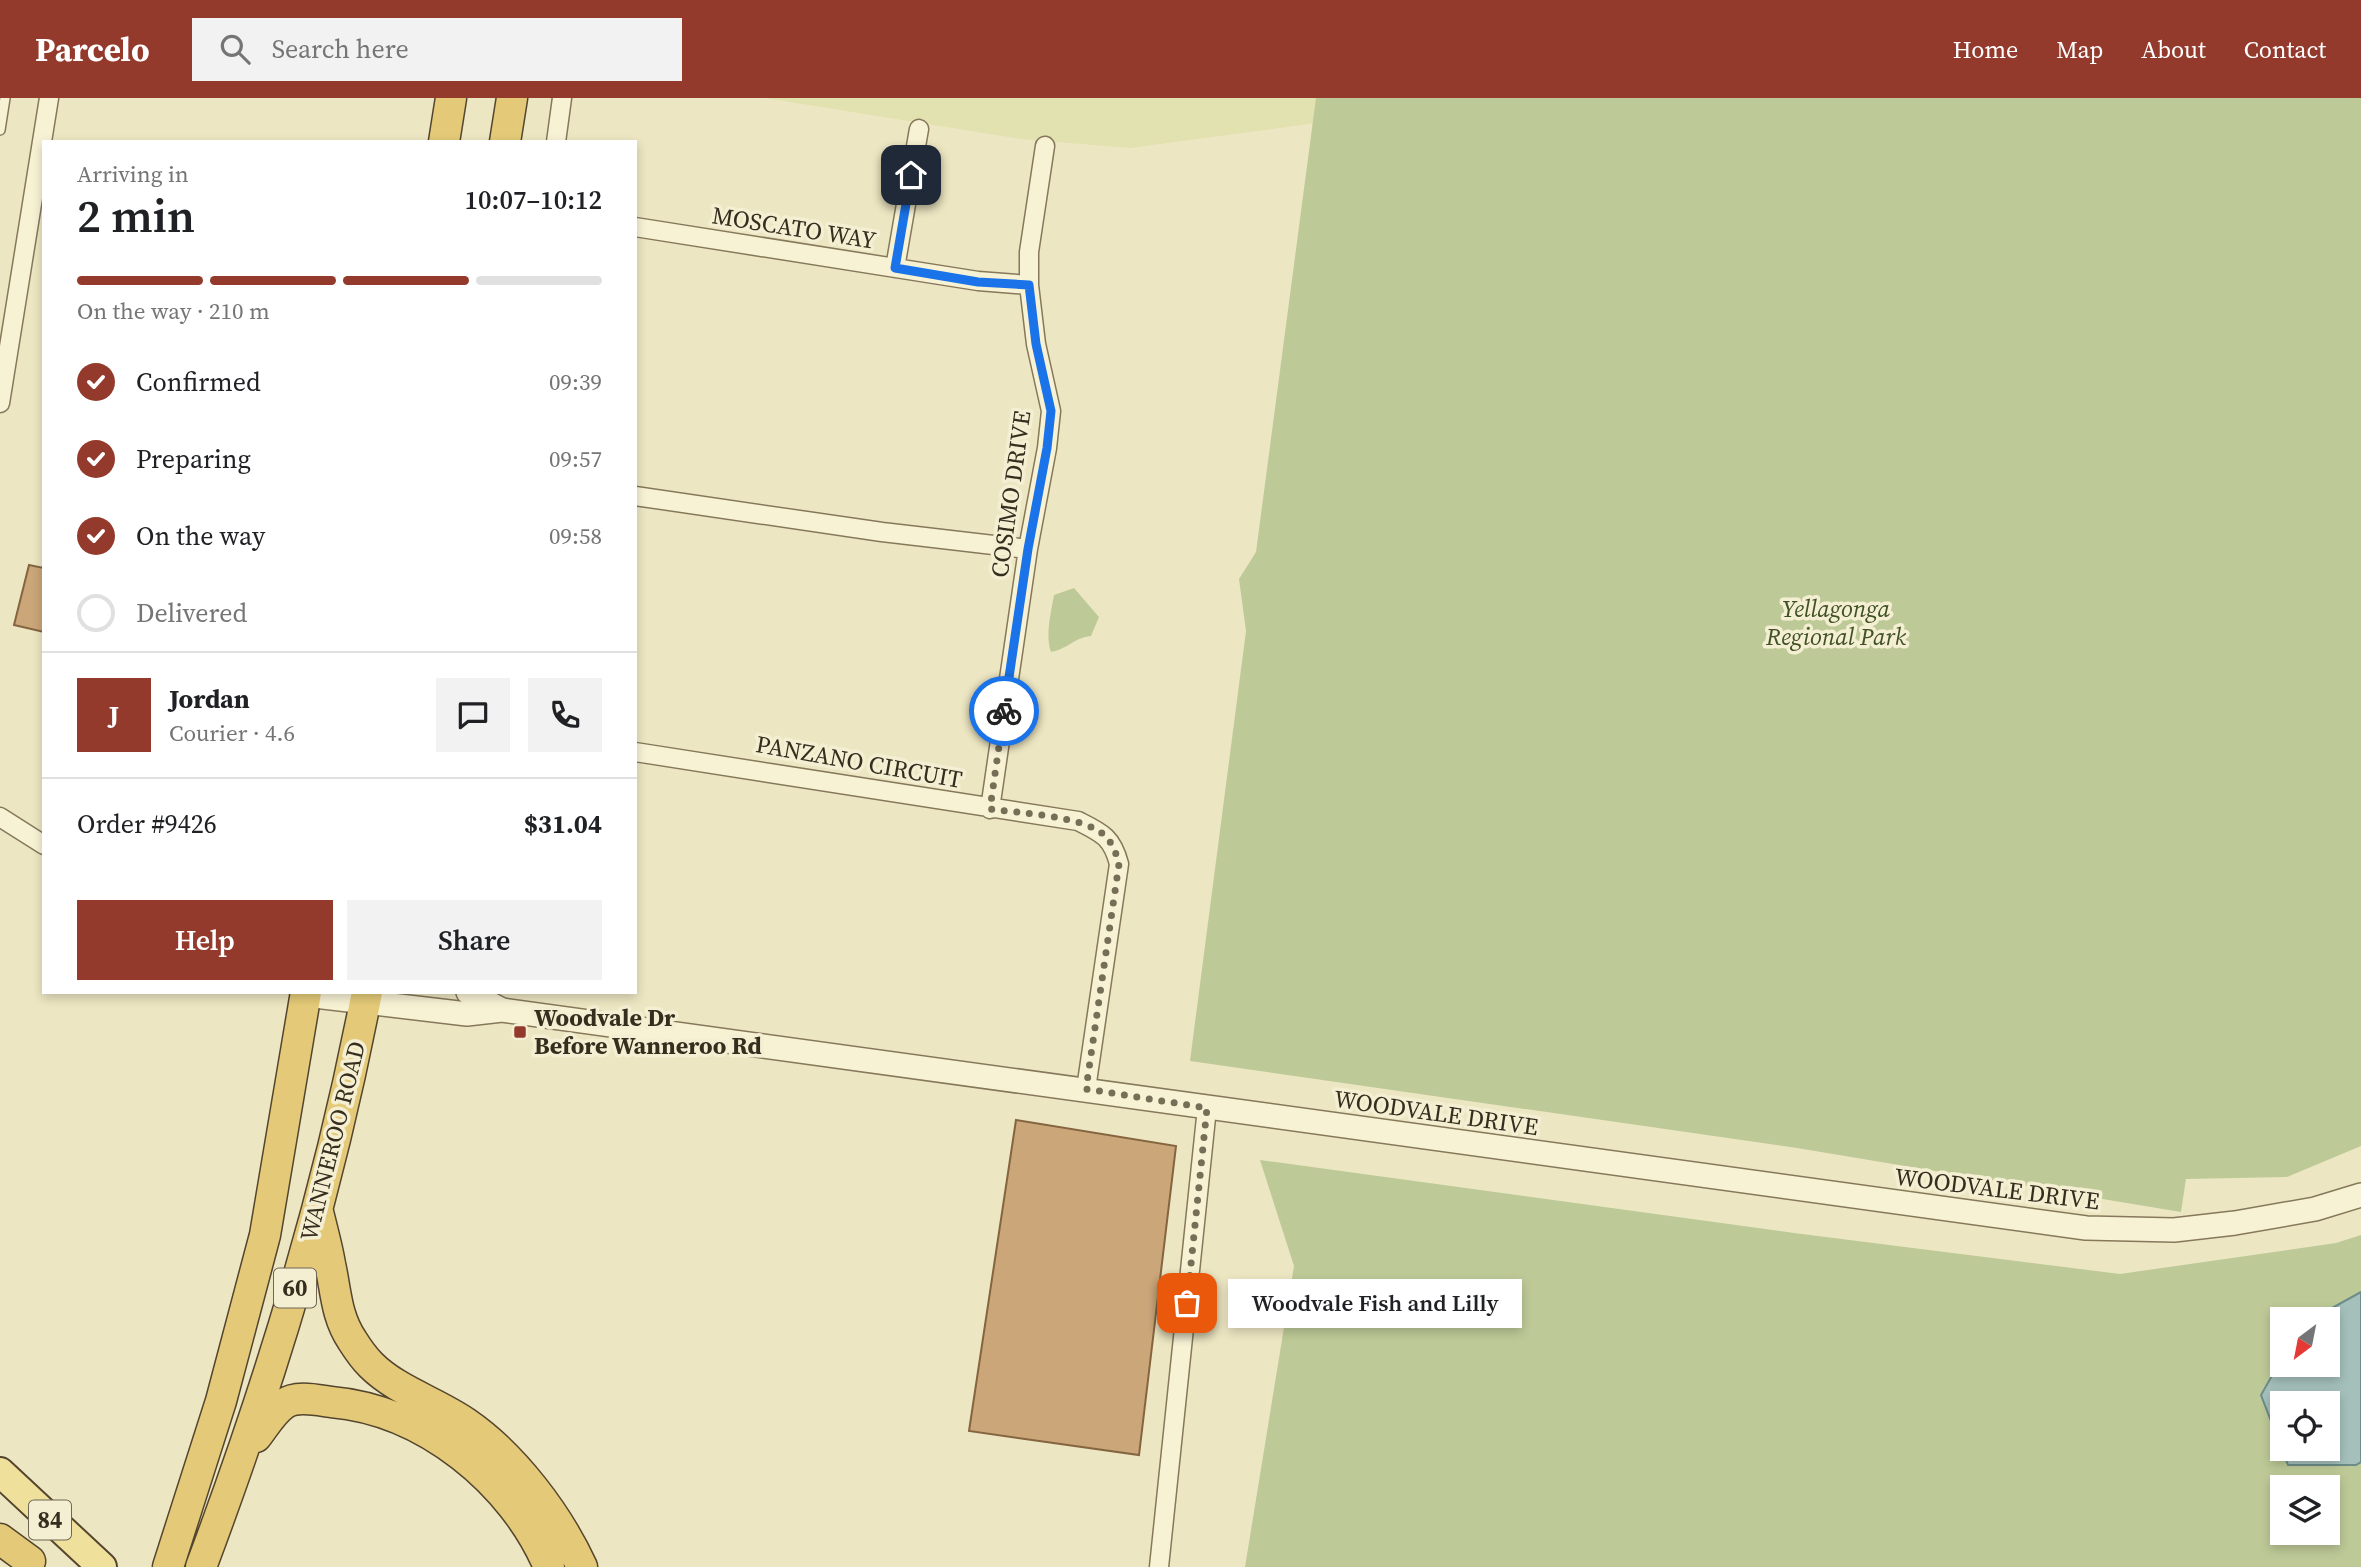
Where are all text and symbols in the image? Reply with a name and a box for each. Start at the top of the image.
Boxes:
search box [192,18,682,81]
text: Parcelo [35,27,150,72]
icon: search [216,30,254,68]
text: Search here [272,31,409,67]
text: Home [1953,33,2018,66]
text: Map [2056,33,2103,66]
text: About [2141,33,2206,66]
text: Contact [2244,33,2326,66]
pin [881,145,941,205]
icon: home [892,156,930,194]
text: Arriving in [77,158,189,190]
text: 10:07–10:12 [465,182,602,218]
text: 2 min [77,184,195,247]
street label: MOSCATO WAY [710,198,878,257]
text: On the way · 210 m [77,295,270,327]
icon: check [77,363,115,401]
text: Confirmed [136,364,261,400]
text: 09:39 [549,366,602,398]
street label: COSIMO DRIVE [982,408,1039,580]
icon: check [77,440,115,478]
text: Preparing [136,441,251,477]
text: 09:57 [549,443,602,475]
icon: check [77,517,115,555]
text: On the way [136,518,265,554]
text: 09:58 [549,520,602,552]
park label: Yellagonga Regional Park [1765,592,1907,653]
text: Delivered [136,595,247,631]
courier [969,676,1039,746]
button: chat [436,678,510,752]
button: phone [528,678,602,752]
text: Jordan [169,681,250,717]
icon: bike [985,692,1023,730]
text: J [109,697,119,733]
text: Courier · 4.6 [169,717,295,749]
street label: PANZANO CIRCUIT [753,727,965,796]
text: Order #9426 [77,806,217,842]
text: $31.04 [524,806,602,842]
button: Help [77,900,333,980]
button: Share [347,900,602,980]
place label: Woodvale Dr Before Wanneroo Rd [534,1001,762,1062]
marker: Woodvale Dr Before Wanneroo Rd [512,1024,528,1040]
street label: WANNEROO ROAD [292,1038,373,1244]
street label: WOODVALE DRIVE [1332,1082,1540,1143]
street label: WOODVALE DRIVE [1893,1160,2101,1217]
road number: 60 [274,1268,316,1308]
pin [1157,1273,1217,1333]
callout: Woodvale Fish and Lilly [1229,1278,1523,1328]
icon: bag [1168,1284,1206,1322]
text: Woodvale Fish and Lilly [1252,1287,1498,1319]
north arrow [2270,1307,2340,1377]
map controls [2270,1307,2340,1545]
button: locate [2270,1391,2340,1461]
button: layers [2270,1475,2340,1545]
road number: 84 [29,1500,71,1540]

